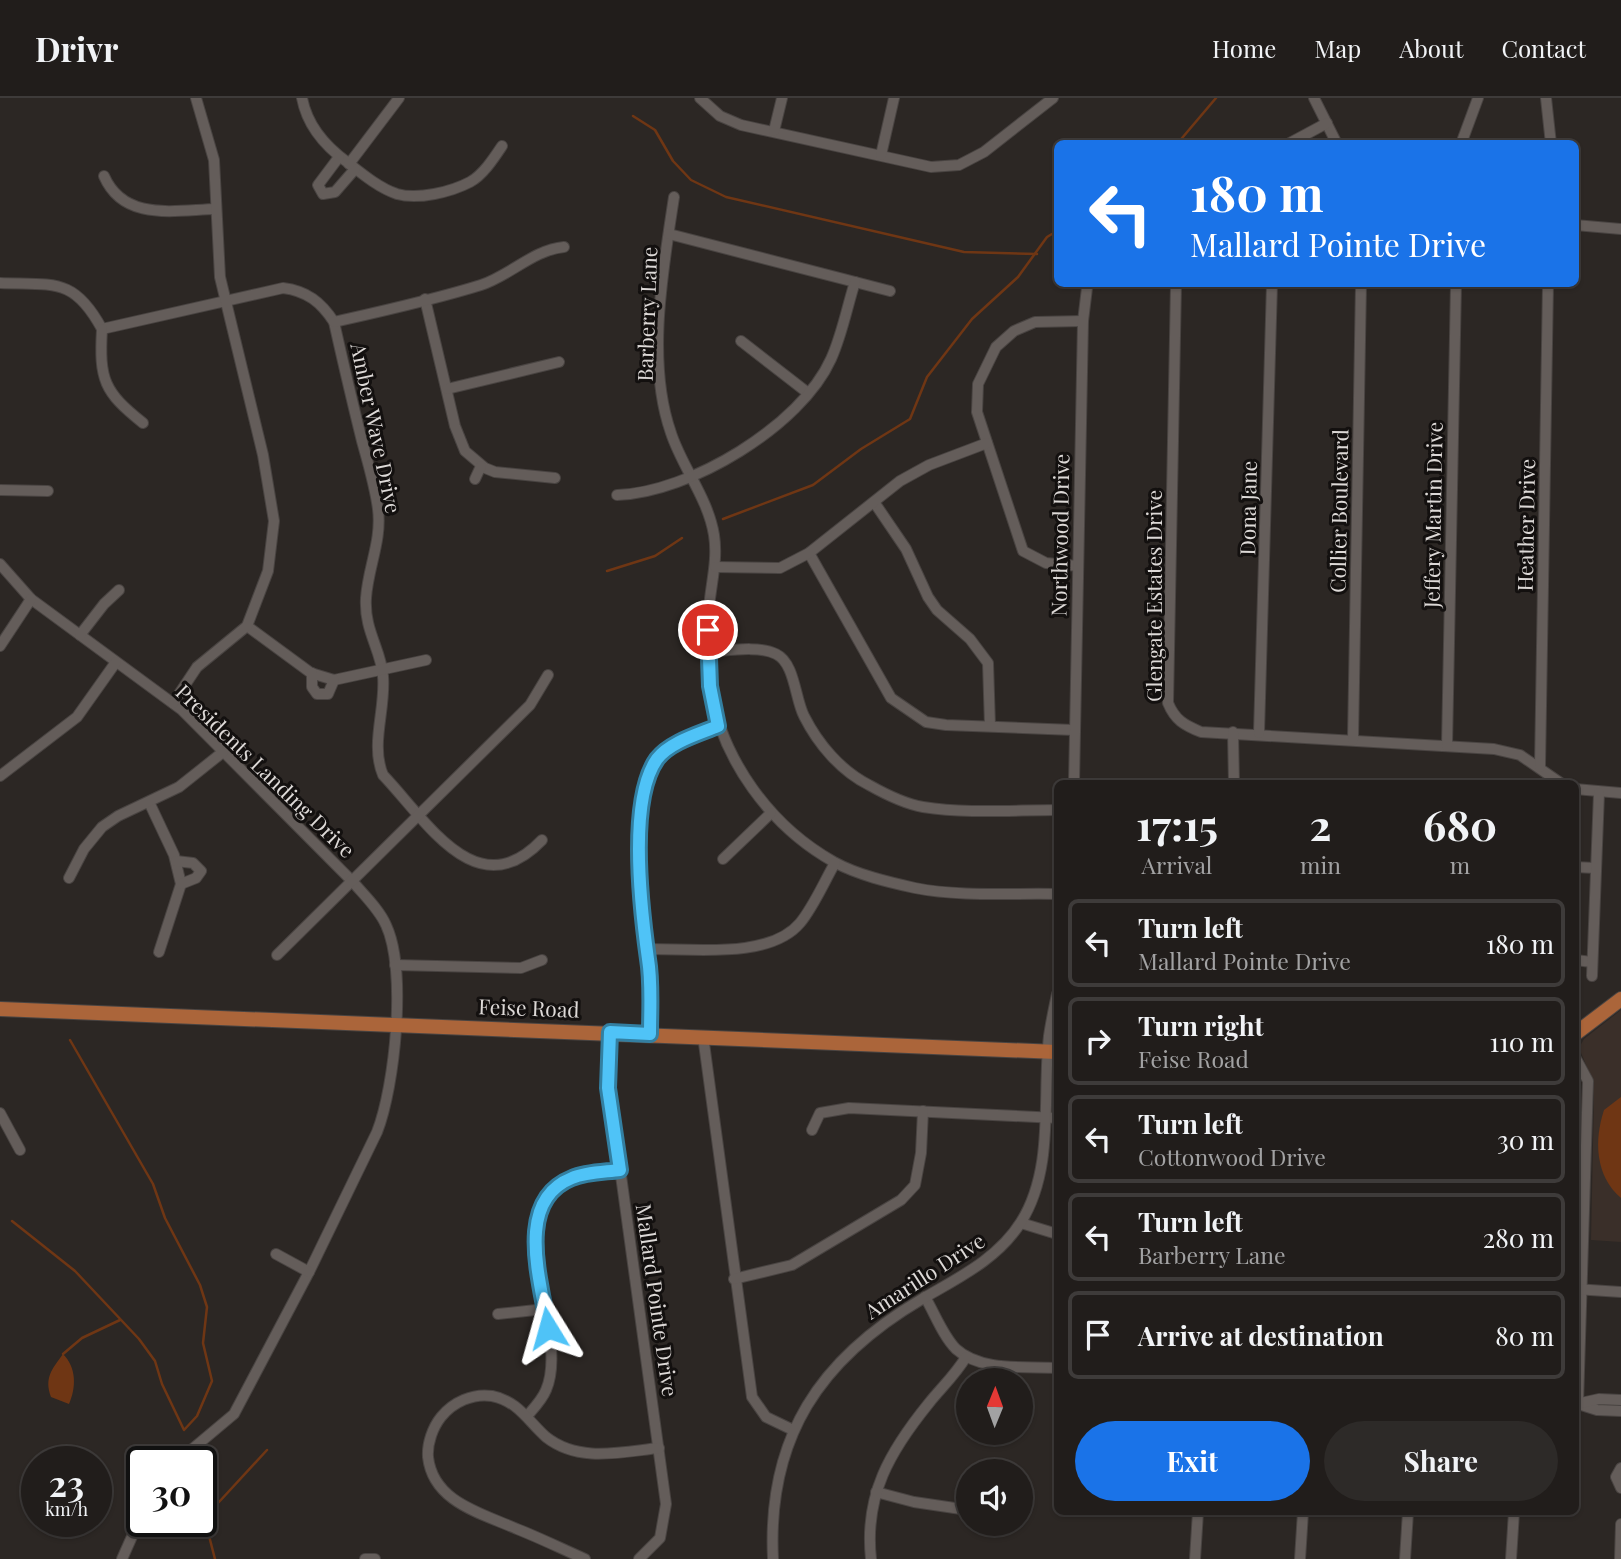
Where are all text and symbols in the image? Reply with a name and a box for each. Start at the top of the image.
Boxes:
text: Drivr [35,26,118,70]
text: Home [1212,32,1276,64]
text: Map [1314,32,1361,64]
text: About [1399,32,1463,64]
text: Contact [1501,32,1586,64]
text: 180 m [1190,159,1324,224]
icon: left [1075,168,1166,259]
text: Mallard Pointe Drive [1190,222,1486,265]
street label: Barberry Lane [630,246,662,382]
street label: Amber Wave Drive [345,339,409,516]
street label: Jeffery Martin Drive [1416,422,1448,609]
street label: Collier Boulevard [1323,429,1353,593]
street label: Northwood Drive [1044,453,1074,617]
street label: Heather Drive [1510,459,1540,591]
street label: Dona Jane [1232,460,1262,556]
street label: Glengate Estates Drive [1139,490,1167,702]
pin [678,600,738,660]
icon: arrive [689,611,727,649]
street label: Presidents Landing Drive [170,677,362,863]
text: 17:15 [1136,796,1218,852]
text: 2 [1310,796,1331,852]
text: 680 [1423,796,1497,852]
text: Arrival [1142,849,1212,880]
text: min [1300,849,1341,880]
text: m [1450,849,1470,880]
text: Turn left [1138,910,1243,945]
icon: left [1079,924,1117,962]
text: 180 m [1486,926,1554,961]
text: Mallard Pointe Drive [1138,945,1351,976]
street label: Feise Road [478,991,580,1023]
text: Turn right [1138,1008,1264,1043]
icon: right [1079,1022,1117,1060]
text: 110 m [1490,1024,1554,1059]
text: Feise Road [1138,1043,1249,1074]
text: Turn left [1138,1106,1243,1141]
icon: left [1079,1120,1117,1158]
text: 30 m [1497,1122,1554,1157]
text: Cottonwood Drive [1138,1141,1326,1172]
street label: Mallard Pointe Drive [631,1202,685,1398]
text: Turn left [1138,1204,1243,1239]
icon: left [1079,1218,1117,1256]
text: 280 m [1483,1220,1554,1255]
street label: Amarillo Drive [858,1226,989,1325]
text: Barberry Lane [1138,1239,1286,1270]
position arrow [511,1291,585,1365]
icon: arrive [1079,1316,1117,1354]
text: Arrive at destination [1138,1318,1384,1353]
text: 80 m [1495,1318,1554,1353]
north arrow [956,1368,1032,1446]
map controls [956,1368,1033,1536]
button: Exit [1075,1421,1310,1501]
button: Share [1324,1421,1558,1501]
speed limit sign: 30 [126,1446,217,1537]
text: 23 [49,1459,84,1506]
button: sound [956,1459,1033,1536]
text: km/h [45,1497,88,1521]

